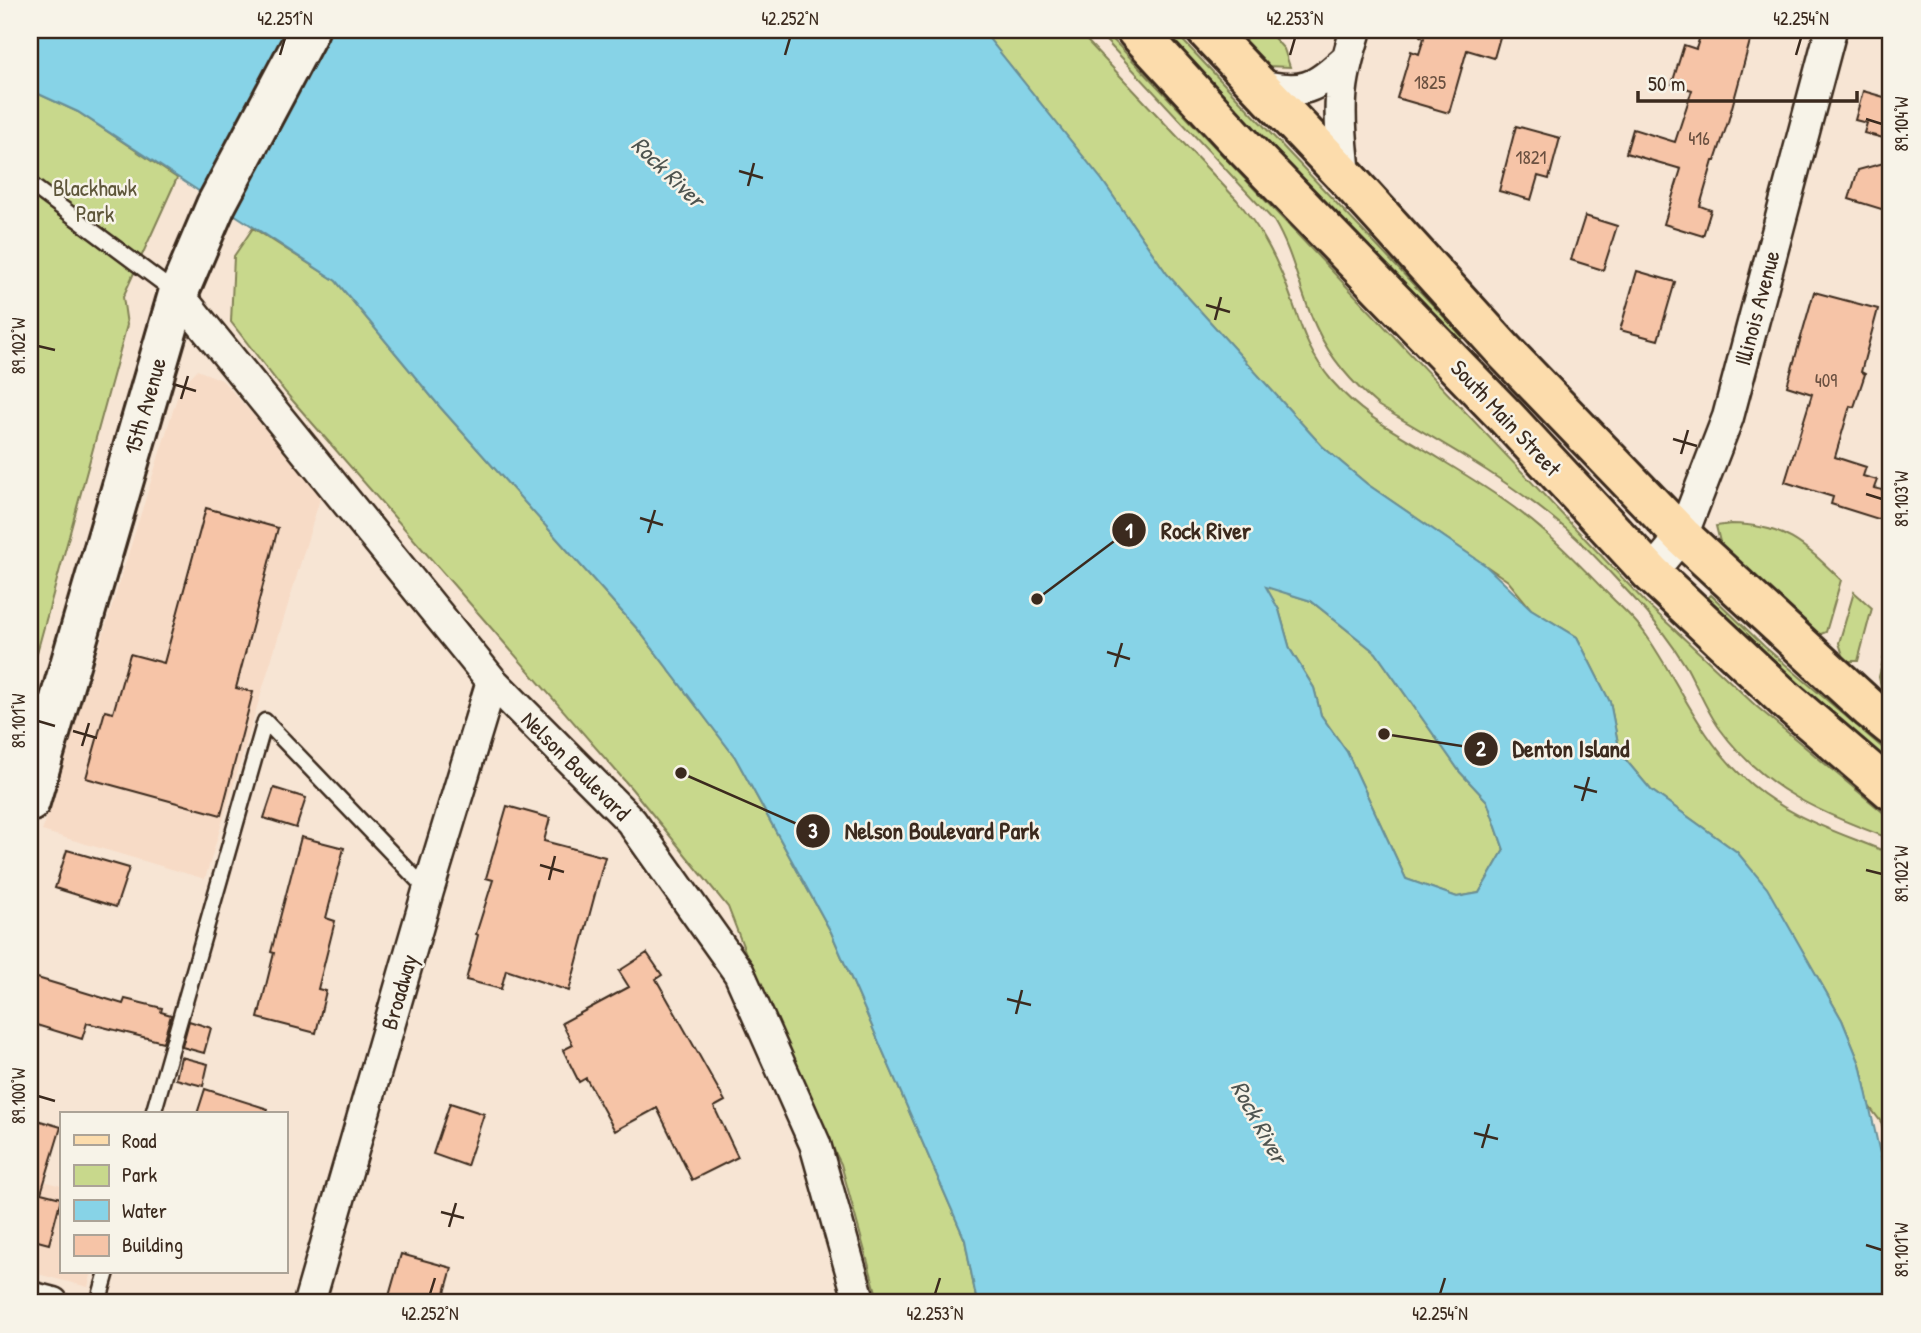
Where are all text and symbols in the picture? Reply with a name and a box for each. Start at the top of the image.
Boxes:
text: 42.251°N [257,6,313,31]
text: 42.252°N [761,6,819,31]
text: 42.253°N [1267,6,1323,31]
text: 42.254°N [1773,6,1829,31]
scale bar [1638,60,1856,104]
house number: 1825 [1414,69,1446,95]
text: 50 m [1648,69,1685,98]
text: 89.104°W [1889,97,1914,151]
house number: 416 [1688,125,1710,151]
water label: Rock River [625,129,714,216]
house number: 1821 [1516,144,1547,170]
park label: Blackhawk Park [53,172,138,229]
street label: Illinois Avenue [1726,247,1787,369]
text: 89.102°W [6,318,31,374]
street label: South Main Street [1444,353,1569,483]
street label: 15th Avenue [116,354,173,458]
house number: 409 [1815,367,1837,393]
text: 89.103°W [1889,471,1914,527]
callout: Rock River [1112,508,1265,553]
text: Rock River [1161,514,1252,546]
text: 1 [1125,516,1133,545]
text: 89.101°W [6,694,31,748]
street label: Nelson Boulevard [515,704,638,827]
callout: Denton Island [1463,726,1643,771]
text: Denton Island [1513,732,1630,764]
text: 2 [1476,734,1486,763]
callout: Nelson Boulevard Park [796,808,1053,853]
text: Nelson Boulevard Park [845,814,1039,846]
text: 3 [808,816,818,845]
text: 89.102°W [1889,846,1914,902]
street label: Broadway [373,950,424,1033]
text: 89.100°W [6,1068,31,1124]
water label: Rock River [1224,1074,1297,1171]
legend [60,1112,287,1274]
text: Road [122,1126,156,1155]
text: Park [122,1160,157,1189]
text: Water [122,1196,167,1225]
text: 89.101°W [1889,1223,1914,1277]
text: Building [122,1230,183,1259]
text: 42.252°N [401,1301,459,1326]
text: 42.253°N [907,1301,963,1326]
text: 42.254°N [1412,1301,1468,1326]

